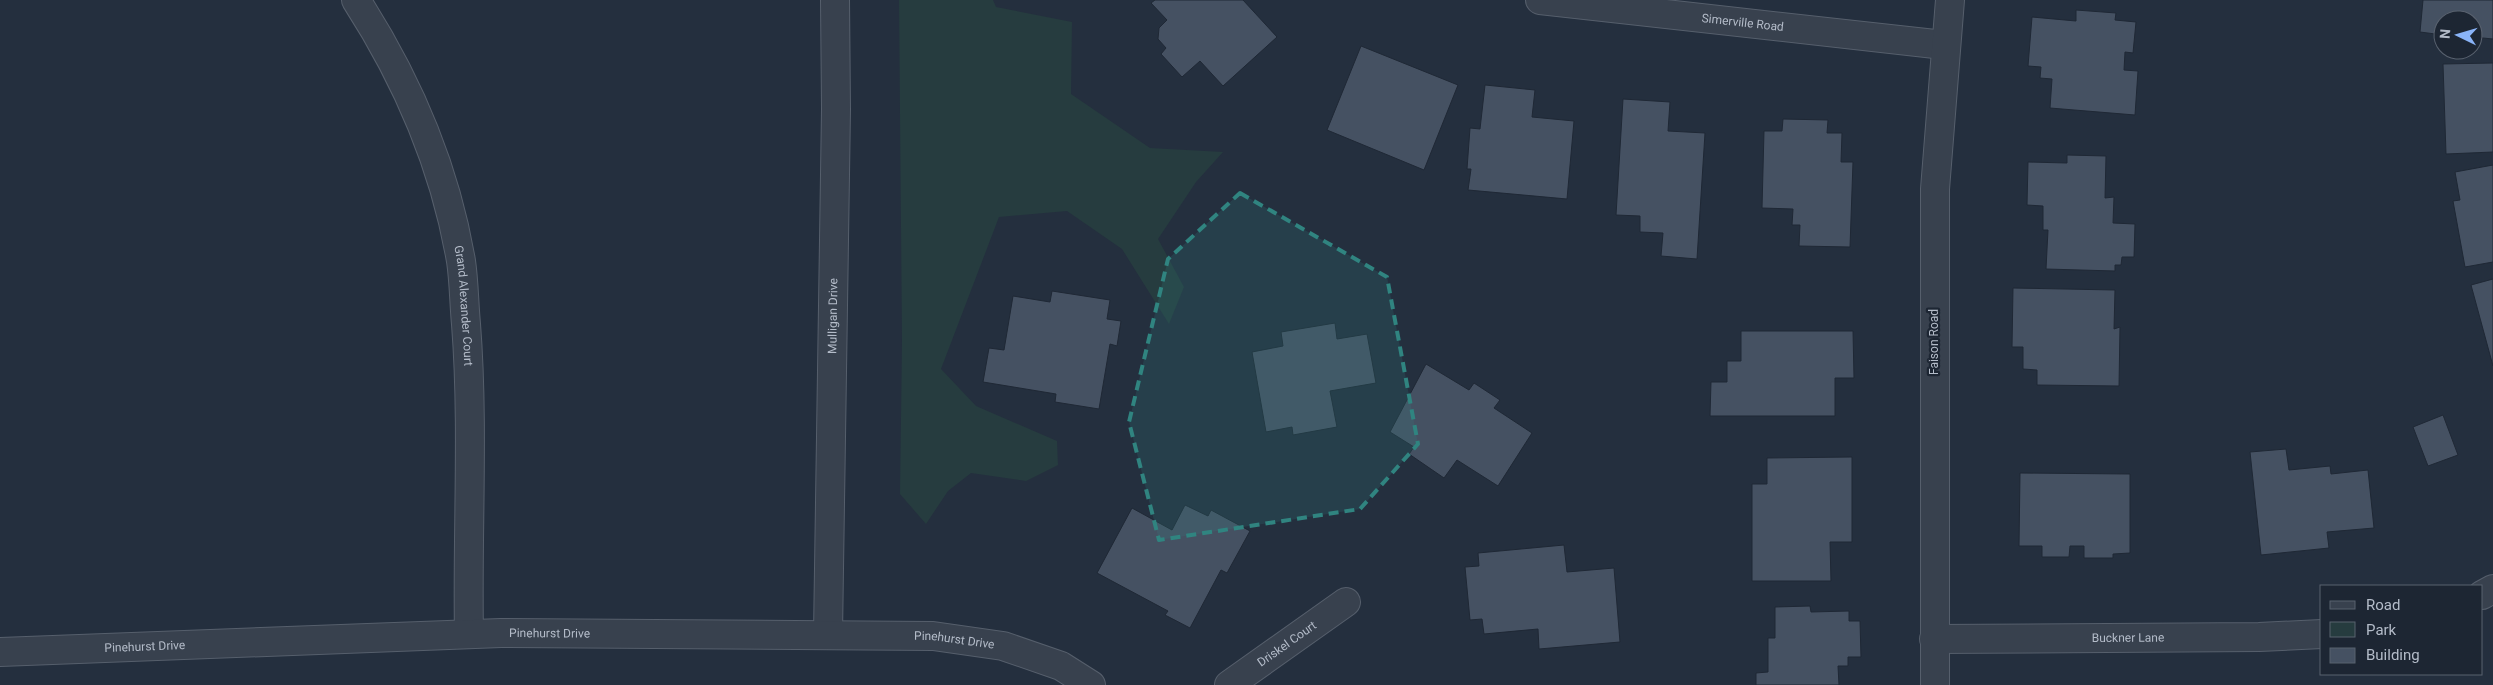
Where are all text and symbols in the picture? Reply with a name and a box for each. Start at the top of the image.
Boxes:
north arrow [2433,10,2483,60]
street label: Simerville Road [1701,11,1785,34]
text: N [2437,28,2453,39]
street label: Grand Alexander Court [451,244,475,366]
street label: Mulligan Drive [825,278,840,354]
street label: Faison Road [1927,309,1941,375]
legend [2320,585,2483,675]
text: Road [2366,596,2400,614]
street label: Driskel Court [1255,618,1319,670]
text: Park [2366,621,2397,639]
street label: Pinehurst Drive [509,626,590,641]
street label: Pinehurst Drive [914,629,995,652]
street label: Buckner Lane [2092,631,2164,645]
street label: Pinehurst Drive [104,638,186,655]
text: Building [2366,646,2420,664]

